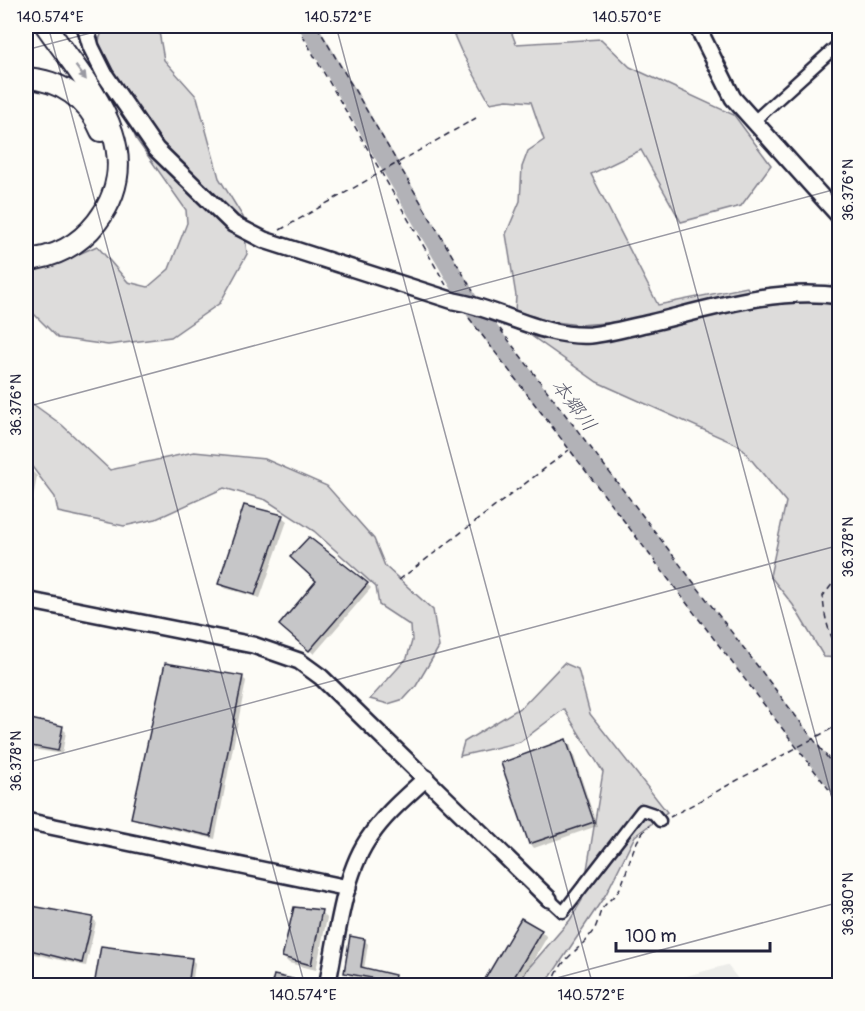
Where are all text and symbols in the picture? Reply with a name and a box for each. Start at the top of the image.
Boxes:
text: 140.574°E [16,8,84,27]
text: 140.572°E [305,8,372,27]
text: 140.570°E [593,8,662,27]
one-way arrow [75,64,87,80]
text: 36.376°N [839,159,858,221]
text: 36.376°N [7,374,26,436]
water label: 本郷川 [546,374,602,436]
text: 36.378°N [839,517,858,577]
text: 36.378°N [7,731,26,791]
text: 36.380°N [839,872,858,936]
scale bar [616,915,770,953]
text: 100 m [625,925,677,948]
text: 140.574°E [269,986,337,1005]
text: 140.572°E [558,986,625,1005]

